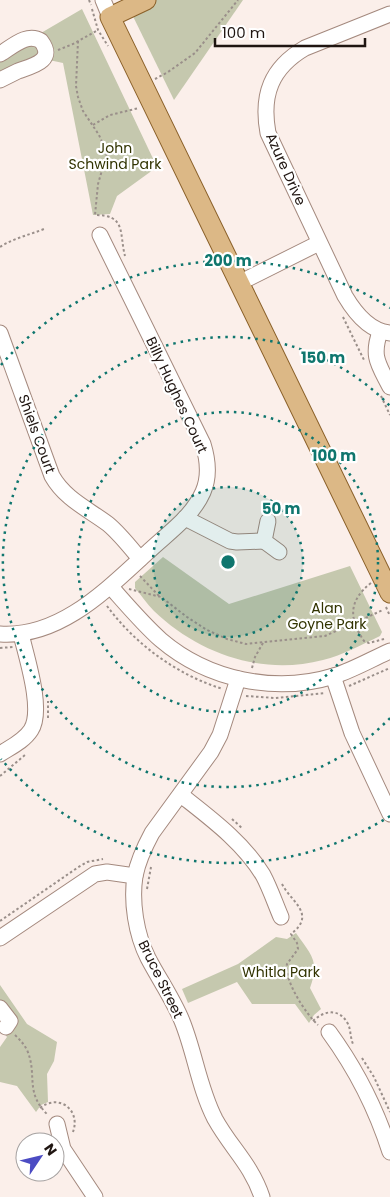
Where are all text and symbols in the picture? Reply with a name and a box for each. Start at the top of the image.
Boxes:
scale bar [215,15,365,47]
text: 100 m [222,22,265,43]
street label: Azure Drive [261,130,311,209]
park label: John Schwind Park [69,138,162,174]
text: 200 m [204,250,252,271]
street label: Billy Hughes Court [141,333,213,457]
text: 150 m [301,347,345,368]
street label: Shiels Court [13,392,61,476]
text: 100 m [312,445,356,466]
text: 50 m [262,498,300,519]
centre of rings [219,553,237,571]
park label: Alan Goyne Park [287,598,367,634]
street label: Bruce Street [133,937,189,1021]
park label: Whitla Park [242,962,321,982]
north arrow [15,1132,65,1182]
text: N [39,1139,62,1160]

